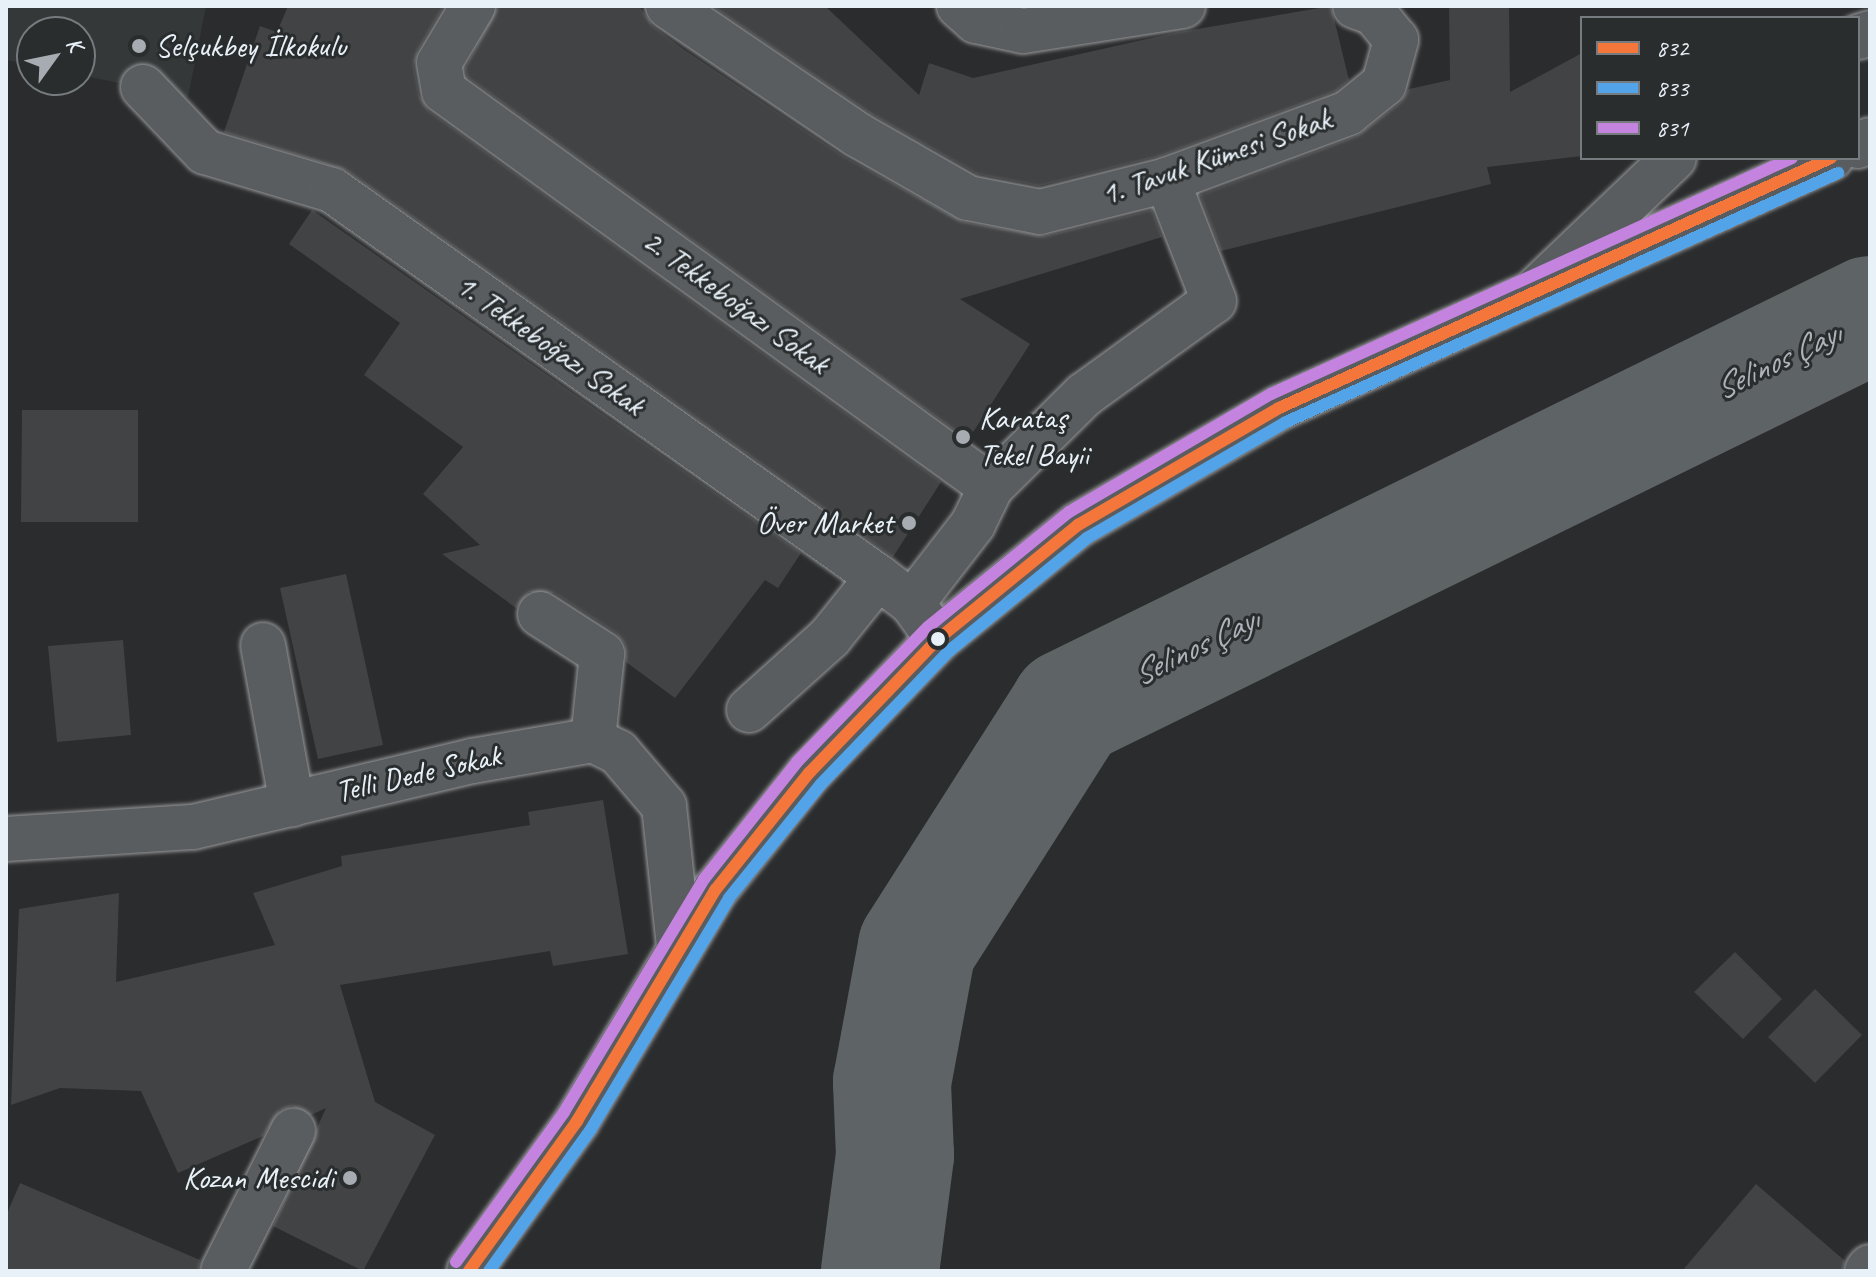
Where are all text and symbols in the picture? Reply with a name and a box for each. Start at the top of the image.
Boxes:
north arrow [16,16,96,96]
legend [1580,16,1860,160]
place label: Selçukbey İlkokulu [155,27,346,65]
text: K [60,32,89,56]
text: 832 [1656,33,1688,63]
marker: Selçukbey İlkokulu [130,37,148,55]
text: 833 [1656,73,1688,103]
street label: 1. Tavuk Kümesi Sokak [1097,100,1335,214]
text: 831 [1656,113,1688,143]
street label: 2. Tekkeboğazı Sokak [635,221,837,383]
street label: 1. Tekkeboğazı Sokak [448,266,652,424]
water label: Selinos Çayı [1707,312,1847,408]
place label: Karataş Tekel Bayii [979,400,1089,475]
marker: Karataş Tekel Bayii [954,428,972,446]
place label: Över Market [756,504,893,542]
marker: Över Market [900,514,918,532]
water label: Selinos Çayı [1125,598,1265,694]
unlabelled marker [930,631,946,647]
street label: Telli Dede Sokak [331,736,505,812]
place label: Kozan Mescidi [183,1159,334,1197]
marker: Kozan Mescidi [341,1169,359,1187]

